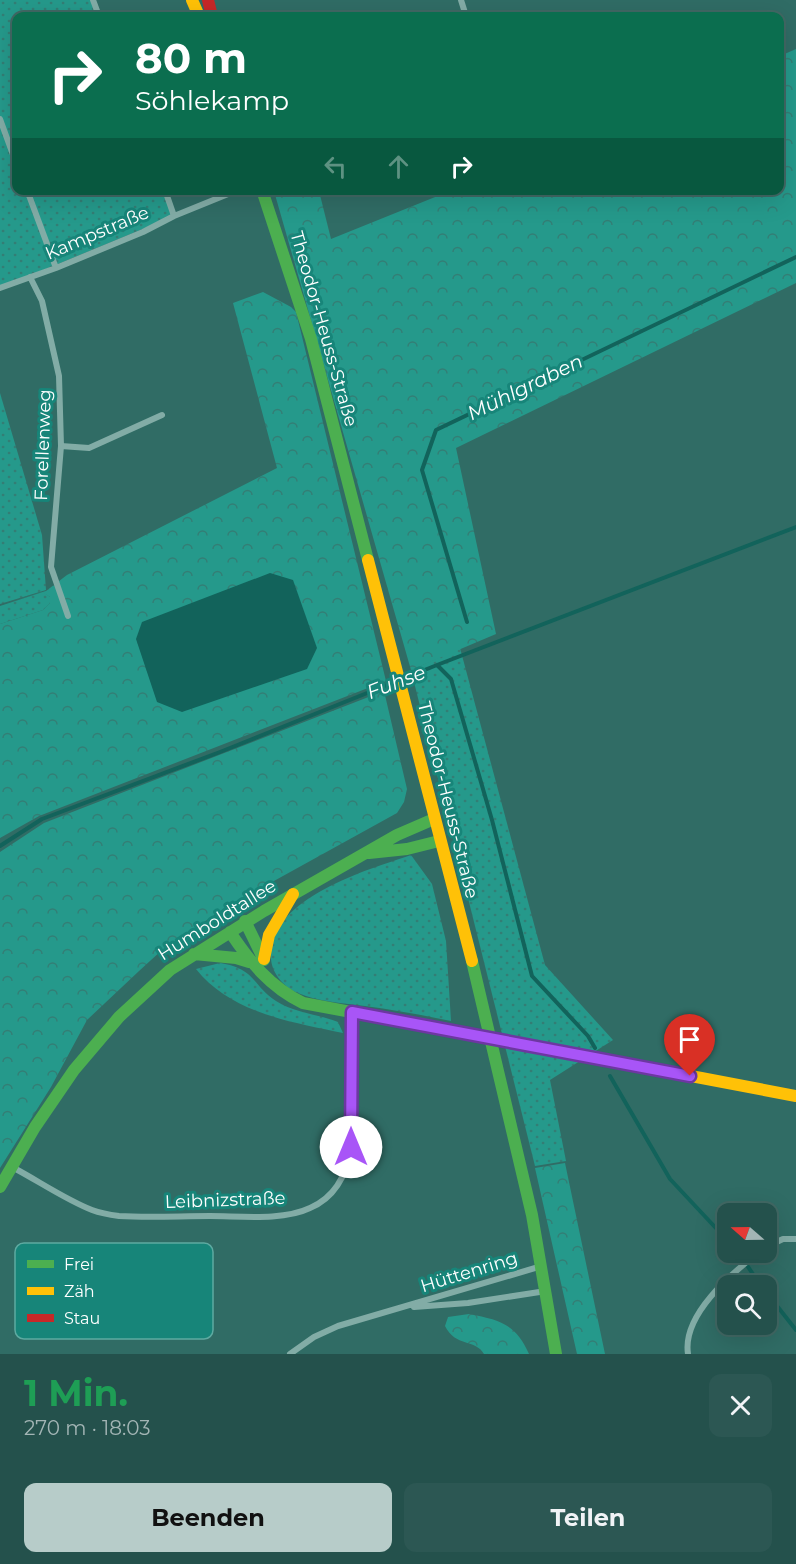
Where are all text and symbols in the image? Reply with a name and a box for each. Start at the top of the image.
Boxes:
text: 80 m [135,32,247,84]
icon: right [36,36,114,114]
text: Söhlekamp [135,84,289,117]
icon: left [319,150,352,183]
icon: ahead [382,150,415,183]
icon: right [445,150,478,183]
street label: Kampstraße [42,201,152,265]
street label: Theodor-Heuss-Straße [286,229,362,429]
water label: Mühlgraben [463,349,587,425]
street label: Forellenweg [30,389,56,501]
water label: Fuhse [363,660,429,704]
street label: Theodor-Heuss-Straße [413,699,483,901]
street label: Humboldtallee [154,875,280,965]
pin [664,1014,715,1076]
icon: arrive [673,1023,706,1056]
position arrow [319,1115,383,1179]
street label: Leibnizstraße [164,1187,286,1213]
north arrow [717,1203,777,1263]
map controls [717,1203,777,1335]
legend [15,1243,213,1339]
street label: Hüttenring [418,1247,520,1297]
text: Frei [64,1255,94,1274]
button: search [717,1275,777,1335]
text: Zäh [64,1282,95,1301]
text: Stau [64,1309,100,1328]
text: 1 Min. [24,1371,128,1415]
button: close [709,1374,772,1437]
text: 270 m · 18:03 [24,1416,150,1440]
button: Beenden [24,1483,392,1552]
button: Teilen [404,1483,772,1552]

